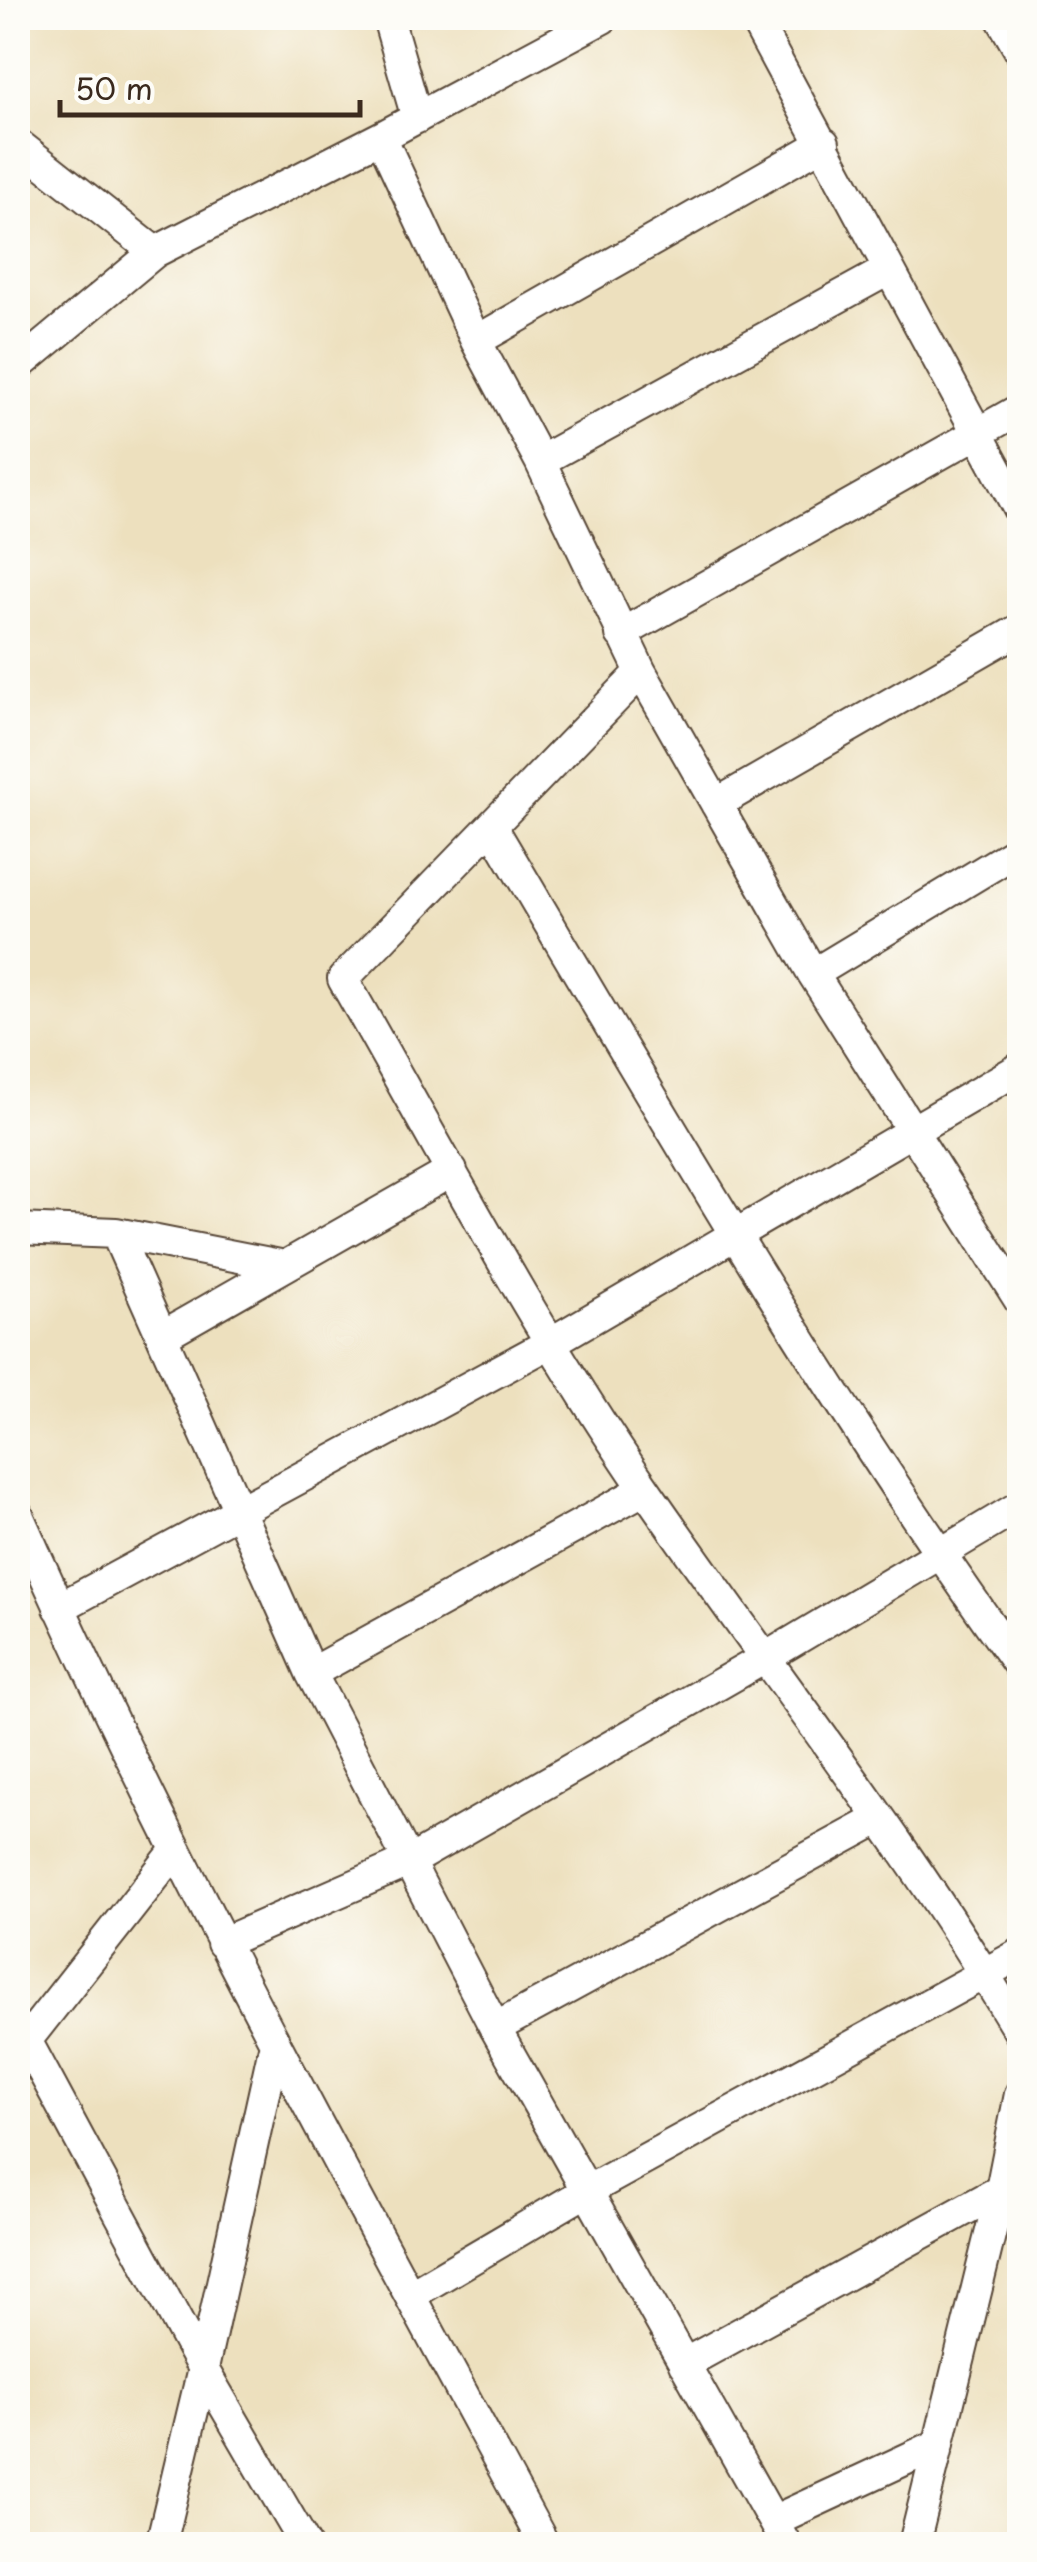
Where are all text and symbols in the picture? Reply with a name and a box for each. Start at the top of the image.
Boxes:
scale bar [60,55,360,117]
text: 50 m [75,65,153,110]

